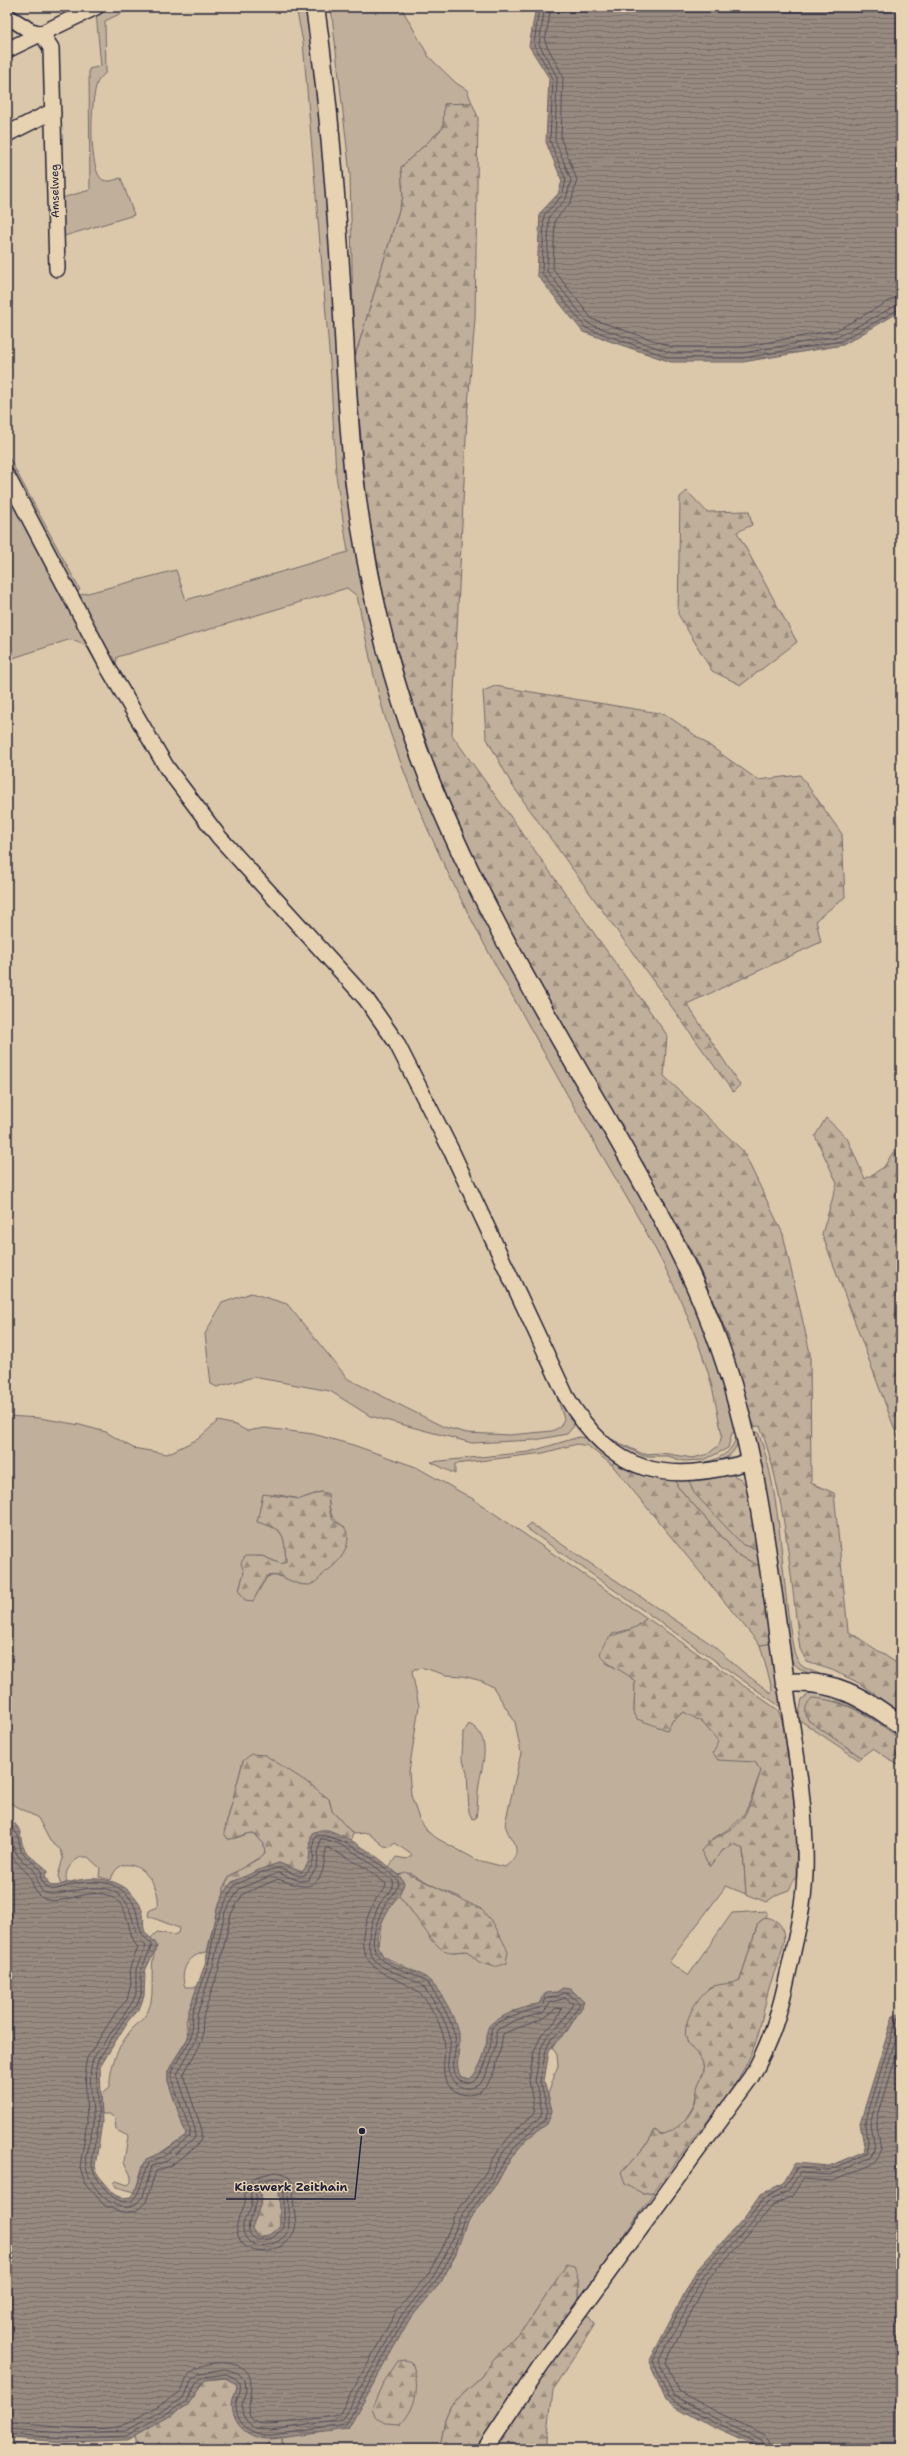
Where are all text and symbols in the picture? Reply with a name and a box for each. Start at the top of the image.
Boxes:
street label: Amselweg [47,164,63,218]
callout: Kieswerk Zeithain [226,2175,355,2199]
text: Kieswerk Zeithain [234,2179,348,2195]

